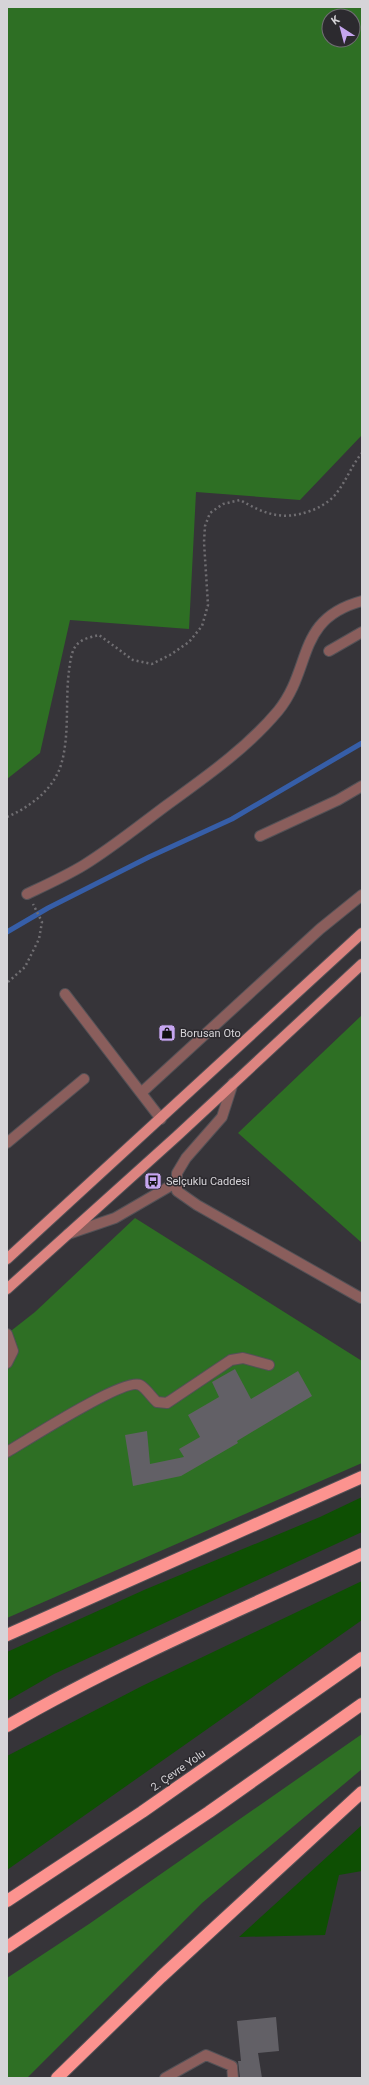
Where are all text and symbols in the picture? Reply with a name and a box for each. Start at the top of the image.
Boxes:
north arrow [321,8,361,48]
text: K [329,12,343,28]
shop icon: Borusan Oto [157,1023,177,1043]
place label: Borusan Oto [180,1027,241,1040]
bus stop icon: Selçuklu Caddesi [143,1171,163,1191]
place label: Selçuklu Caddesi [166,1175,250,1188]
street label: 2. Çevre Yolu [149,1747,208,1794]

